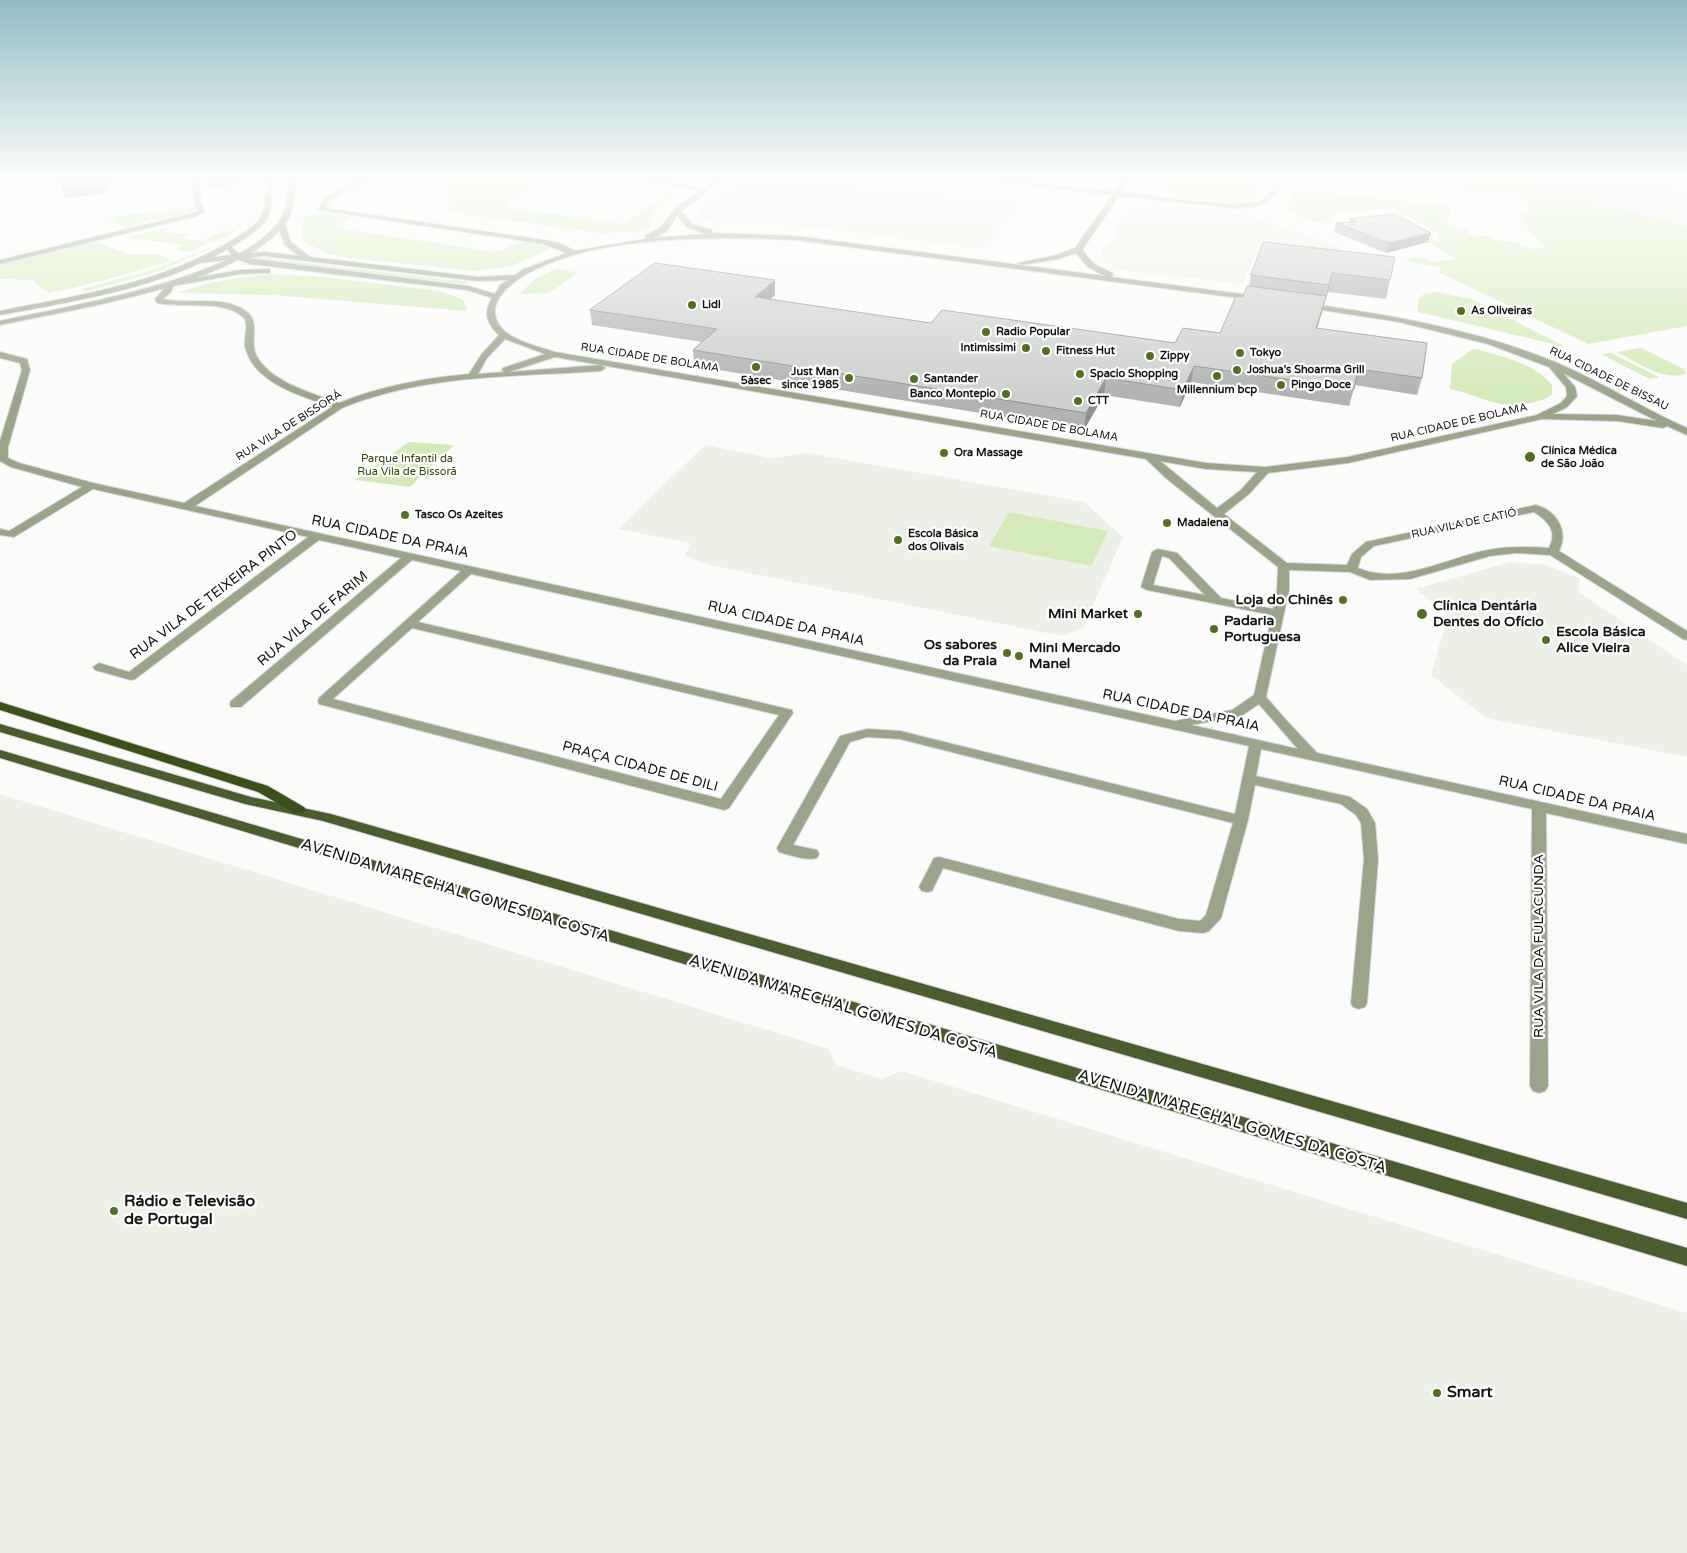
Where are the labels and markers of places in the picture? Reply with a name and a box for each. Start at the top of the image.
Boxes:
place label: Lidl [702,298,721,312]
marker: Lidl [686,299,698,311]
place label: As Oliveiras [1471,304,1532,318]
marker: As Oliveiras [1455,305,1467,317]
place label: Radio Popular [996,325,1070,339]
marker: Radio Popular [980,326,992,338]
place label: Intimissimi [960,341,1016,355]
marker: Intimissimi [1020,342,1032,354]
place label: Fitness Hut [1056,344,1115,358]
marker: Fitness Hut [1040,345,1052,357]
place label: Tokyo [1250,346,1281,360]
marker: Tokyo [1234,347,1246,359]
place label: Zippy [1160,349,1189,363]
marker: Zippy [1144,350,1156,362]
marker: 5àsec [750,361,762,373]
place label: Joshua's Shoarma Grill [1247,363,1365,377]
marker: Joshua's Shoarma Grill [1231,364,1243,376]
place label: Just Man since 1985 [782,365,839,391]
place label: Spacio Shopping [1090,367,1178,381]
marker: Spacio Shopping [1074,368,1086,380]
marker: Millennium bcp [1211,370,1223,382]
marker: Just Man since 1985 [843,372,855,384]
place label: Santander [924,372,978,386]
marker: Santander [908,373,920,385]
place label: 5àsec [741,374,771,388]
place label: Pingo Doce [1291,378,1351,392]
marker: Pingo Doce [1275,379,1287,391]
place label: Millennium bcp [1177,383,1257,397]
place label: Banco Montepio [910,387,996,401]
marker: Banco Montepio [1000,388,1012,400]
place label: CTT [1088,394,1109,408]
marker: CTT [1072,395,1084,407]
place label: Clínica Médica de São João [1541,444,1617,470]
place label: Ora Massage [954,446,1023,460]
marker: Ora Massage [938,447,950,459]
marker: Clínica Médica de São João [1523,450,1537,464]
place label: Tasco Os Azeites [415,508,503,522]
marker: Tasco Os Azeites [399,509,411,521]
place label: Madalena [1177,516,1229,530]
marker: Madalena [1161,517,1173,529]
place label: Escola Básica dos Olivais [908,527,978,553]
marker: Escola Básica dos Olivais [892,534,904,546]
place label: Loja do Chinês [1235,592,1333,608]
marker: Loja do Chinês [1337,594,1349,606]
place label: Clínica Dentária Dentes do Ofício [1433,598,1544,630]
place label: Mini Market [1048,606,1128,622]
marker: Clínica Dentária Dentes do Ofício [1415,607,1429,621]
marker: Mini Market [1132,608,1144,620]
place label: Padaria Portuguesa [1224,613,1301,646]
marker: Padaria Portuguesa [1208,623,1220,635]
place label: Escola Básica Alice Vieira [1556,624,1646,656]
marker: Escola Básica Alice Vieira [1540,634,1552,646]
place label: Os sabores da Praia [924,637,997,670]
place label: Mini Mercado Manel [1029,640,1121,672]
marker: Os sabores da Praia [1001,647,1013,659]
marker: Mini Mercado Manel [1013,650,1025,662]
place label: Rádio e Televisão de Portugal [124,1192,255,1230]
marker: Rádio e Televisão de Portugal [108,1205,120,1217]
place label: Smart [1447,1383,1493,1403]
marker: Smart [1431,1387,1443,1399]

